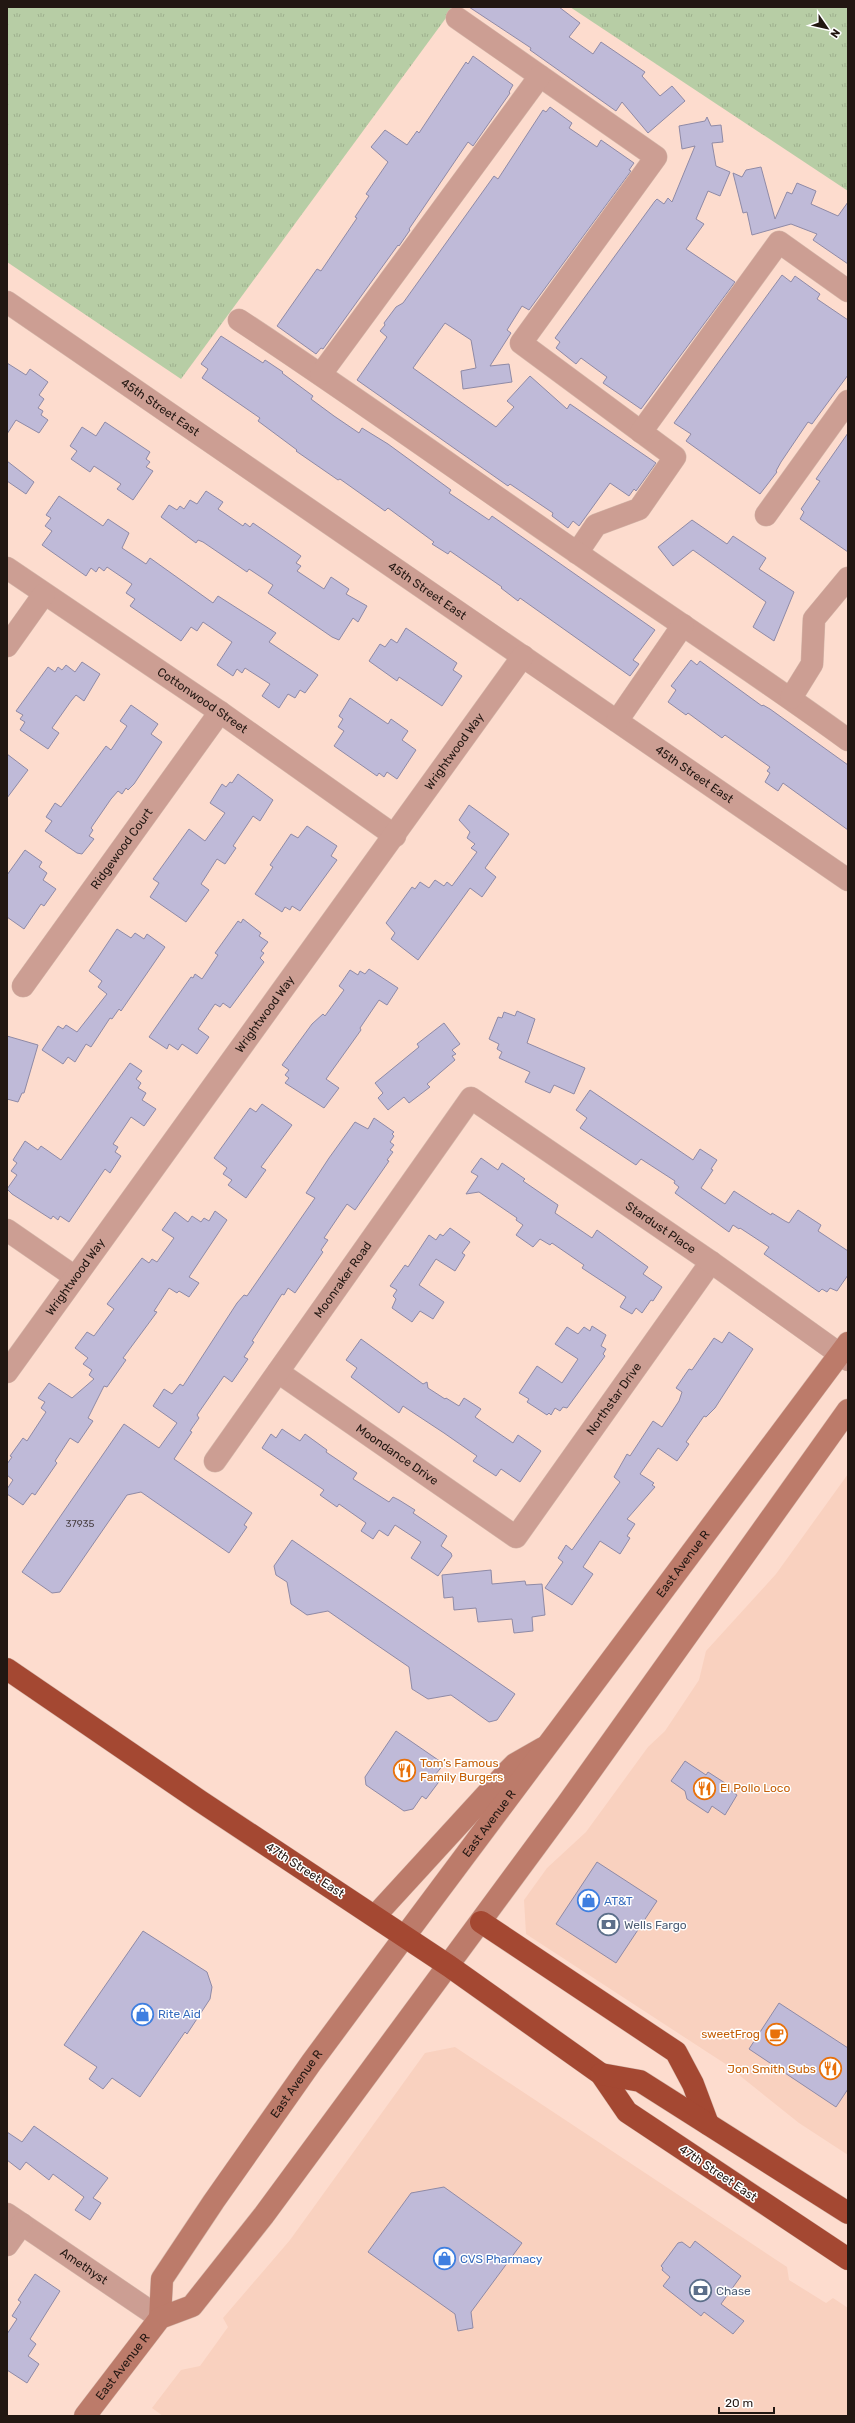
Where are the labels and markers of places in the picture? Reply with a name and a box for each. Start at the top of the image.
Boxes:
place label: Tom’s Famous Family Burgers [420,1756,503,1784]
restaurant icon: Tom’s Famous Family Burgers [392,1757,418,1783]
restaurant icon: El Pollo Loco [691,1775,717,1801]
place label: El Pollo Loco [720,1781,790,1795]
shop icon: AT&T [575,1888,601,1914]
place label: AT&T [604,1894,633,1908]
bank icon: Wells Fargo [595,1912,621,1938]
place label: Wells Fargo [624,1918,687,1932]
shop icon: Rite Aid [130,2001,156,2027]
place label: Rite Aid [158,2007,201,2021]
cafe icon: sweetFrog [763,2021,789,2047]
place label: sweetFrog [701,2027,760,2041]
restaurant icon: Jon Smith Subs [818,2056,844,2082]
place label: Jon Smith Subs [727,2062,816,2076]
shop icon: CVS Pharmacy [431,2246,457,2272]
place label: CVS Pharmacy [460,2252,543,2266]
bank icon: Chase [687,2278,713,2304]
place label: Chase [716,2284,751,2298]

